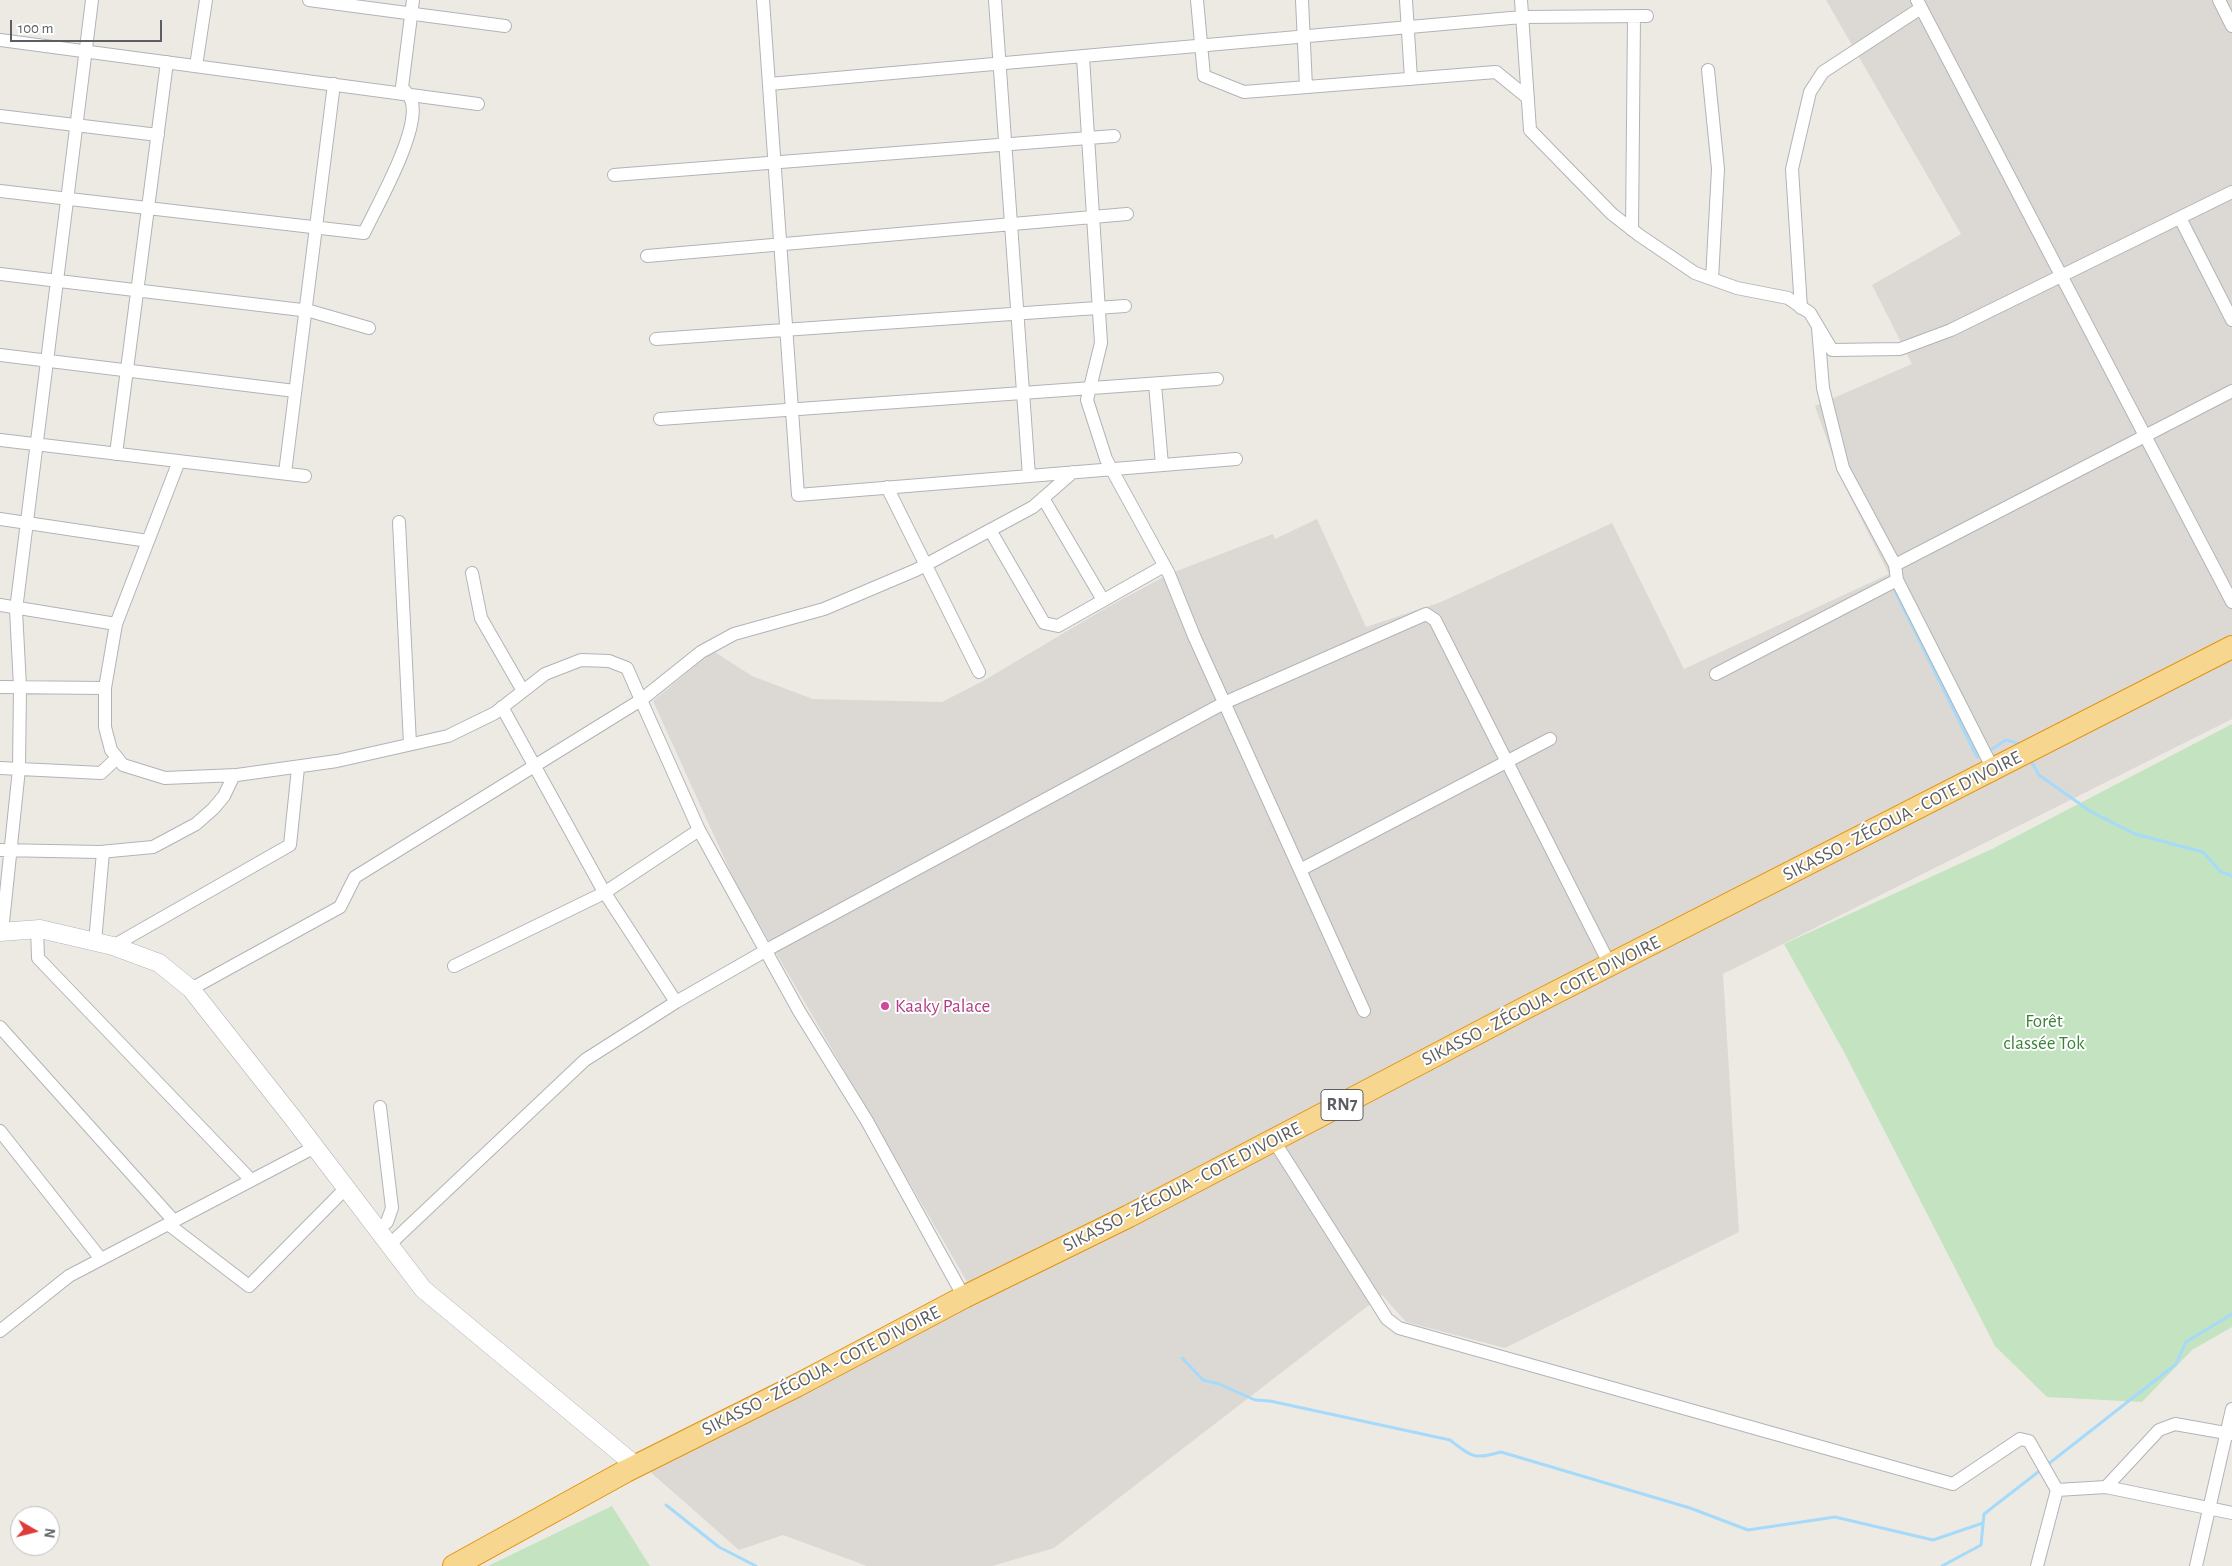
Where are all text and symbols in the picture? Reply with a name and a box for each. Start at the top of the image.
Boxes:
scale bar [12,10,165,42]
text: 100 m [18,21,53,36]
street label: SIKASSO - ZÉGOUA - COTE D'IVOIRE [1779,746,2025,886]
street label: SIKASSO - ZÉGOUA - COTE D'IVOIRE [1418,931,1664,1071]
place label: Kaaky Palace [895,995,990,1017]
marker: Kaaky Palace [879,1000,891,1012]
park label: Forêt classée Tok [2003,1010,2085,1054]
road number: RN7 [1321,1090,1363,1120]
street label: SIKASSO - ZÉGOUA - COTE D'IVOIRE [1059,1117,1305,1257]
street label: SIKASSO - ZÉGOUA - COTE D'IVOIRE [698,1301,944,1441]
north arrow [10,1506,60,1556]
text: N [41,1527,56,1539]

